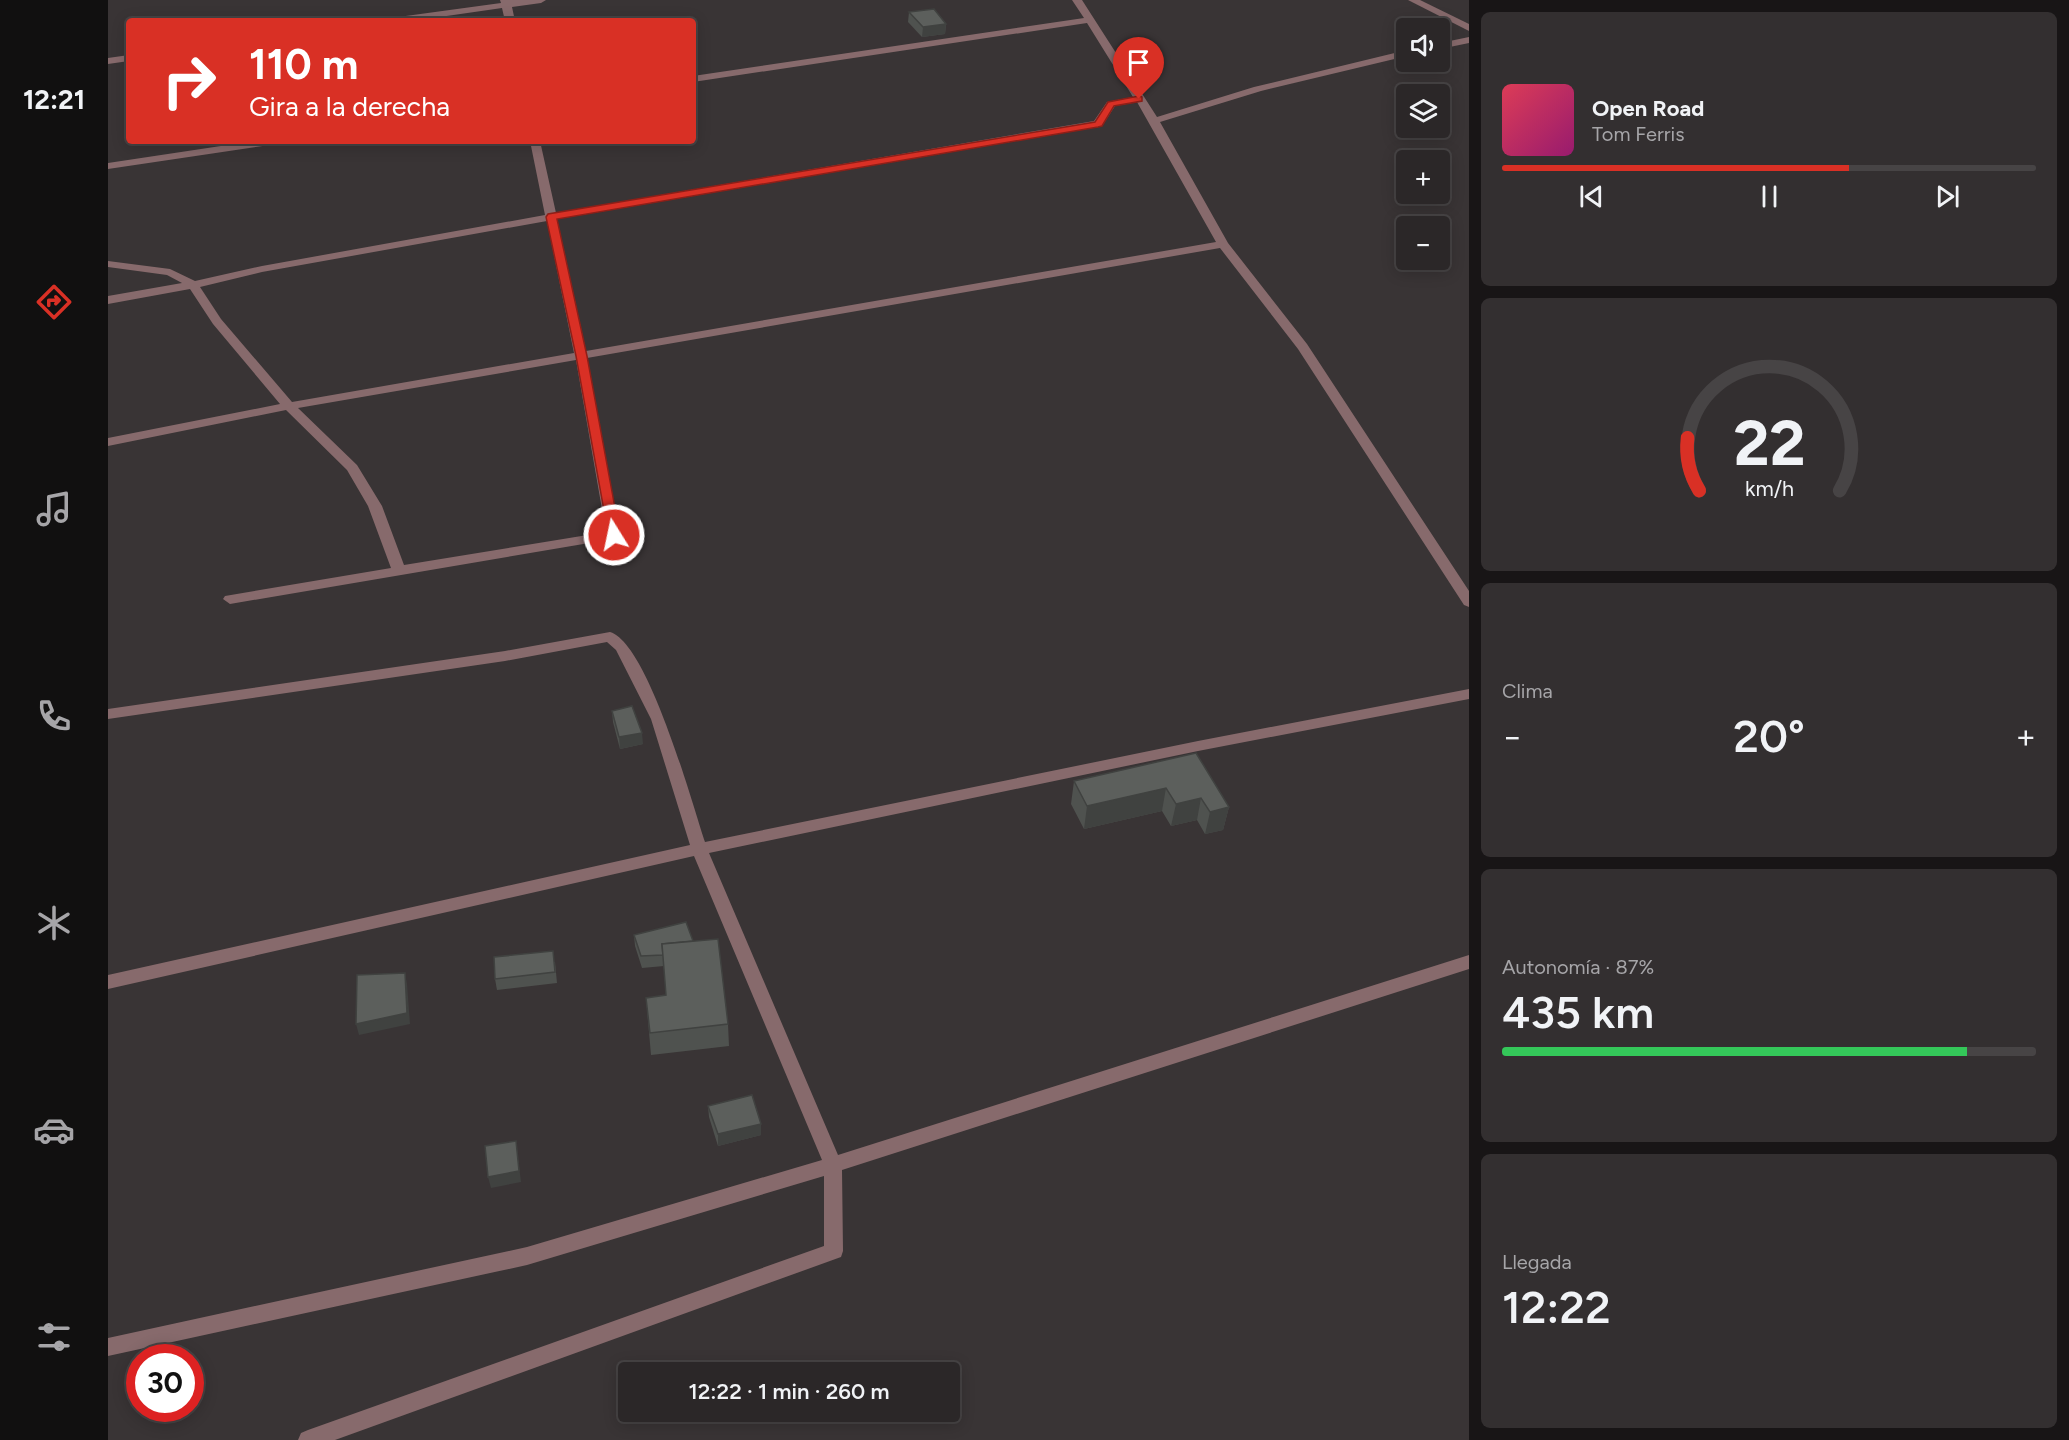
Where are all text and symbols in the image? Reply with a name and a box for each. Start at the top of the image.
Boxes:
map controls [1396,18,1450,270]
button: sound [1396,18,1450,72]
pin [1113,37,1164,99]
text: 110 m [249,39,358,90]
icon: right [150,42,228,120]
icon: arrive [1122,46,1155,79]
text: 12:21 [23,83,85,116]
button: layers [1396,84,1450,138]
text: Gira a la derecha [249,90,450,123]
text: Open Road [1592,95,1704,122]
text: Tom Ferris [1592,122,1685,146]
button: + [1396,150,1450,204]
icon: previous [1575,180,1608,213]
icon: pause [1753,180,1786,213]
icon: next [1931,180,1964,213]
button: − [1396,216,1450,270]
icon: directions [33,281,75,323]
text: 22 [1733,407,1805,482]
text: km/h [1745,477,1793,502]
icon: music [33,488,75,530]
position arrow [582,503,646,567]
text: Clima [1502,679,1553,703]
icon: phone [33,695,75,737]
text: 20° [1733,709,1805,763]
text: − [1502,717,1523,756]
text: + [2015,717,2036,756]
icon: climate [33,902,75,944]
text: Autonomía · 87% [1502,955,1654,979]
text: 435 km [1502,985,1654,1039]
icon: car [33,1109,75,1151]
text: Llegada [1502,1250,1572,1274]
text: 12:22 [1502,1280,1611,1334]
icon: filters [33,1316,75,1358]
speed limit sign: 30 [126,1344,204,1422]
text: 12:22 · 1 min · 260 m [689,1378,889,1405]

